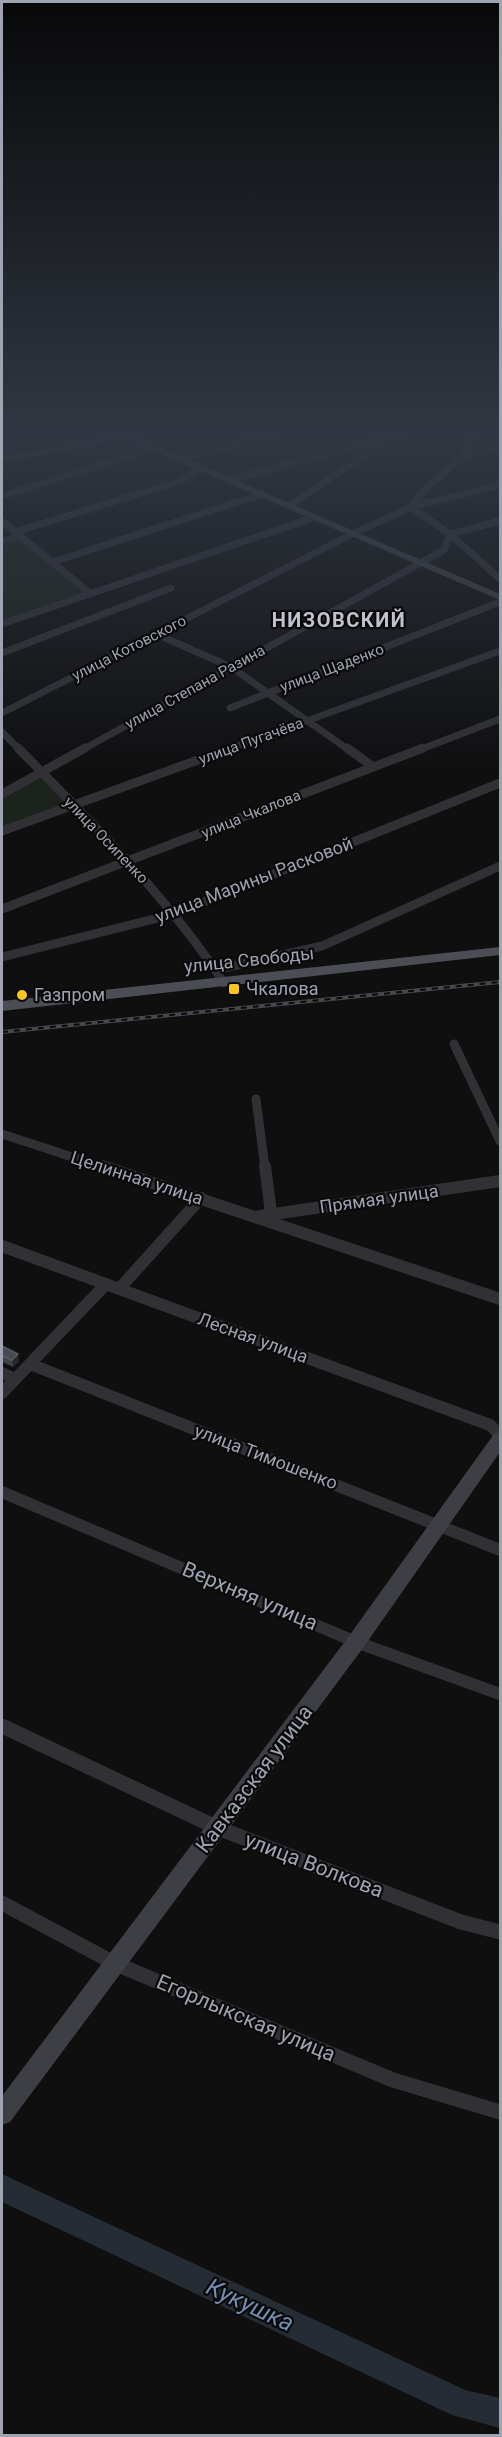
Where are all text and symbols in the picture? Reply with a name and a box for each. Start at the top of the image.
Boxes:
district label: НИЗОВСКИЙ [272,608,406,632]
street label: улица Котовского [69,611,189,685]
street label: улица Щаденко [278,640,386,696]
street label: улица Степана Разина [122,641,268,733]
street label: улица Пугачёва [196,714,306,768]
street label: улица Чкалова [199,786,303,842]
street label: улица Осипенко [60,793,152,887]
street label: улица Марины Расковой [152,832,356,927]
street label: улица Свободы [183,942,315,977]
place label: Чкалова [246,978,319,999]
marker: Чкалова [227,982,241,996]
place label: Газпром [34,984,105,1005]
marker: Газпром [15,988,29,1002]
street label: Целинная улица [68,1146,206,1209]
street label: Прямая улица [318,1180,440,1217]
street label: Лесная улица [195,1308,311,1367]
street label: улица Тимошенко [192,1420,341,1494]
street label: Верхняя улица [179,1557,321,1635]
street label: Кавказская улица [191,1700,317,1858]
street label: улица Волкова [241,1828,387,1902]
street label: Егорлыкская улица [153,1969,339,2067]
water label: Кукушка [202,2273,298,2337]

